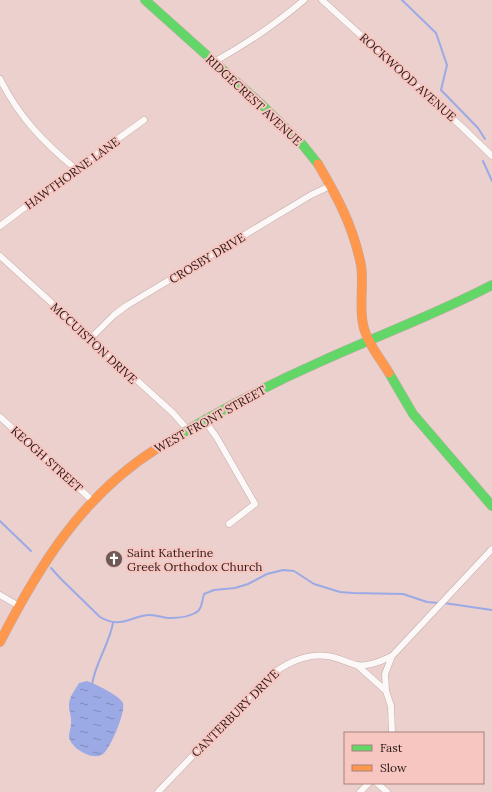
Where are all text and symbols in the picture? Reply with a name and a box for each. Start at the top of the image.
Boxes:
street label: ROCKWOOD AVENUE [357,30,459,124]
street label: RIDGECREST AVENUE [203,52,305,148]
street label: HAWTHORNE LANE [22,134,122,212]
street label: CROSBY DRIVE [166,229,248,287]
street label: MCCUISTON DRIVE [48,299,140,387]
street label: WEST FRONT STREET [152,382,269,456]
street label: KEOGH STREET [8,423,86,495]
place label: Saint Katherine Greek Orthodox Church [127,545,263,574]
church icon: Saint Katherine Greek Orthodox Church [104,549,124,569]
street label: CANTERBURY DRIVE [188,666,282,760]
legend [344,732,484,784]
text: Fast [380,740,403,755]
text: Slow [380,760,407,775]

